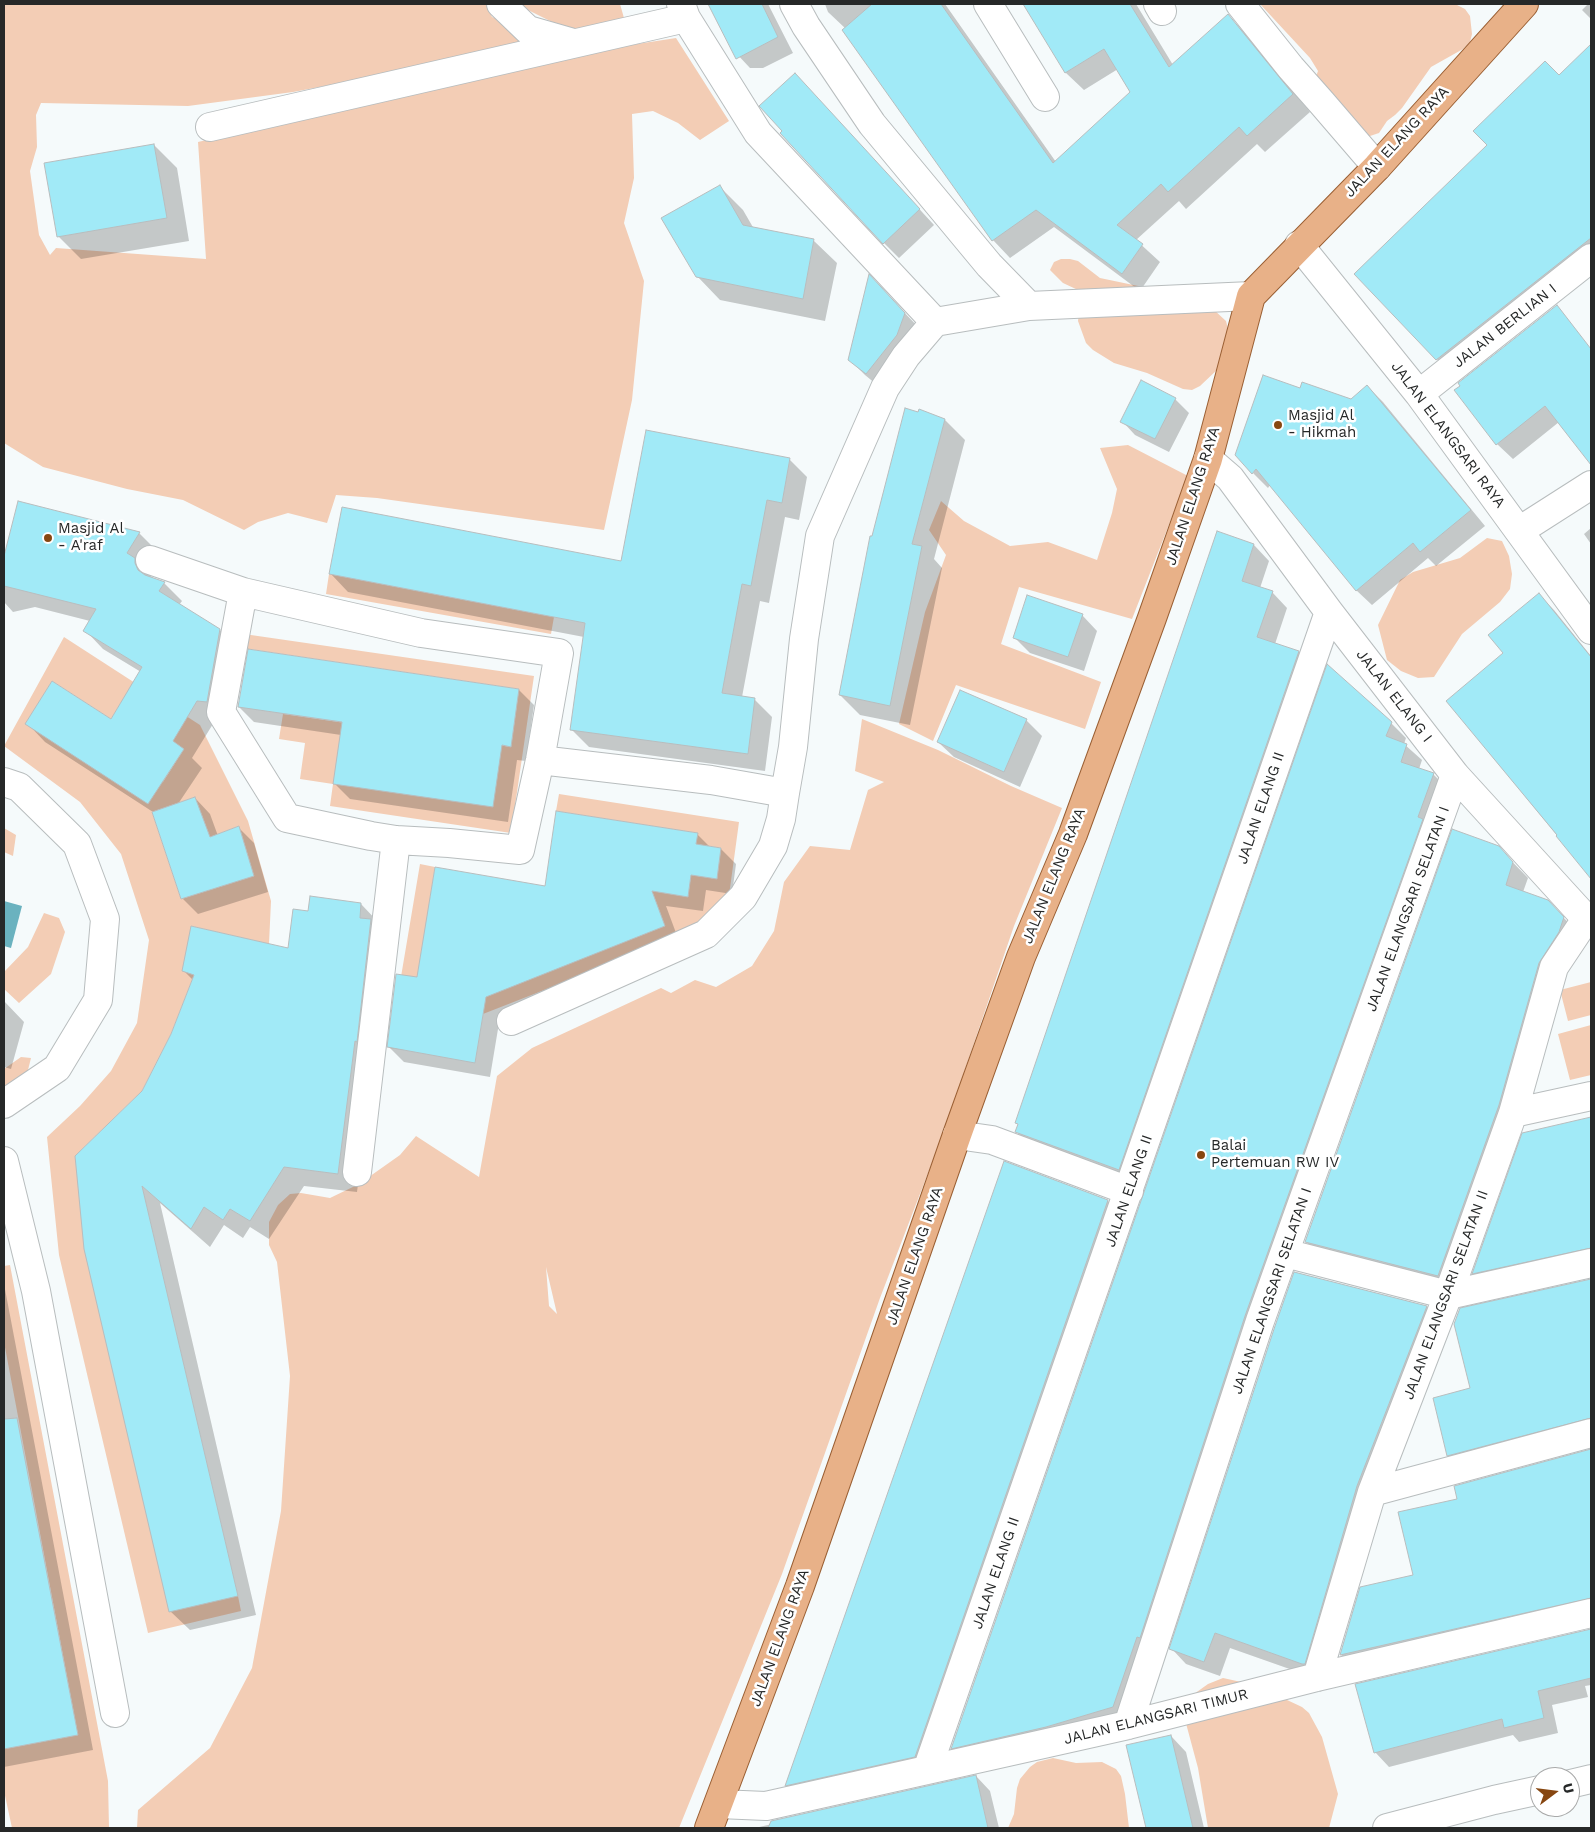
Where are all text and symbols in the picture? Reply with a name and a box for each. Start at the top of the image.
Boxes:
street label: JALAN ELANG RAYA [1341,83,1453,201]
street label: JALAN BERLIAN I [1450,280,1560,372]
street label: JALAN ELANGSARI RAYA [1387,358,1509,512]
place label: Masjid Al - Hikmah [1288,407,1356,442]
marker: Masjid Al - Hikmah [1272,419,1284,431]
street label: JALAN ELANG RAYA [1162,424,1224,568]
place label: Masjid Al - A'raf [58,520,124,555]
marker: Masjid Al - A'raf [42,532,54,544]
street label: JALAN ELANG I [1352,646,1436,746]
street label: JALAN ELANG II [1233,750,1289,866]
street label: JALAN ELANGSARI SELATAN I [1362,804,1454,1014]
street label: JALAN ELANG RAYA [1019,805,1089,947]
street label: JALAN ELANG II [1101,1133,1157,1249]
place label: Balai Pertemuan RW IV [1211,1137,1339,1172]
marker: Balai Pertemuan RW IV [1195,1149,1207,1161]
street label: JALAN ELANG RAYA [883,1185,947,1327]
street label: JALAN ELANGSARI SELATAN I [1228,1185,1316,1397]
street label: JALAN ELANGSARI SELATAN II [1400,1188,1492,1402]
street label: JALAN ELANG II [968,1515,1024,1631]
street label: JALAN ELANG RAYA [747,1567,813,1709]
street label: JALAN ELANGSARI TIMUR [1062,1685,1250,1749]
north arrow [1530,1767,1580,1817]
text: U [1560,1781,1578,1795]

